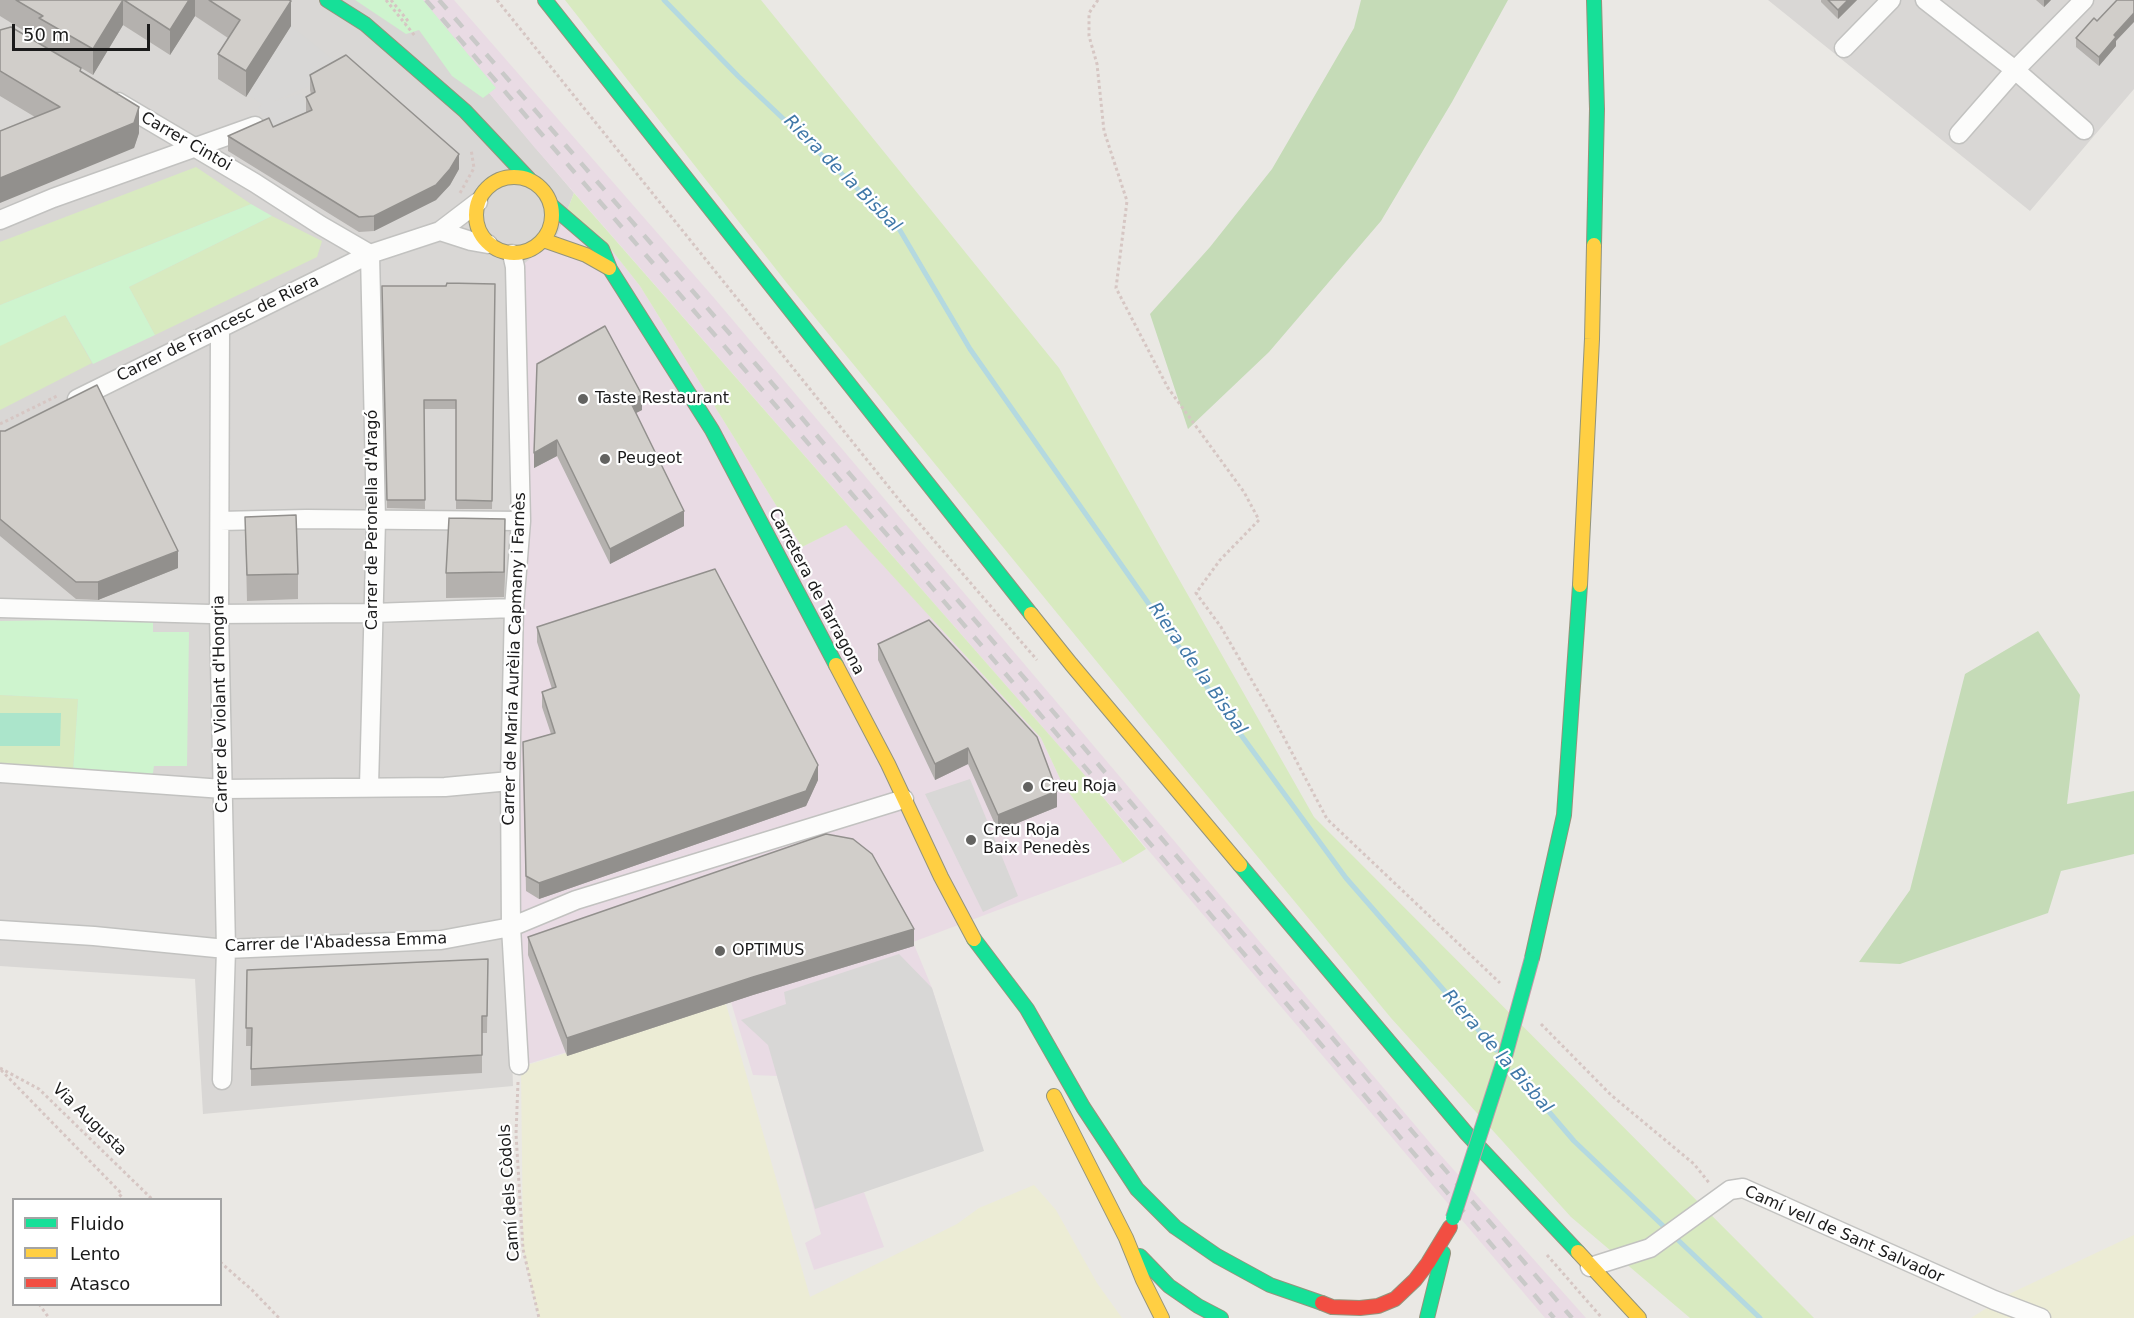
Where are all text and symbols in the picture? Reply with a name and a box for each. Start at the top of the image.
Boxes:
scale bar [15,12,153,50]
text: 50 m [23,24,69,45]
street label: Carrer Cintoi [137,108,235,176]
water label: Riera de la Bisbal [779,111,905,237]
street label: Carrer de Francesc de Riera [114,272,322,386]
place label: Taste Restaurant [595,389,729,409]
marker: Taste Restaurant [576,392,590,406]
street label: Carrer de Peronella d'Aragó [363,410,383,630]
place label: Peugeot [617,449,682,469]
marker: Peugeot [598,452,612,466]
street label: Carrer de Maria Aurèlia Capmany i Farnès [500,492,530,826]
street label: Carretera de Tarragona [764,506,868,678]
street label: Carrer de Violant d'Hongria [209,595,233,813]
water label: Riera de la Bisbal [1143,599,1251,739]
place label: Creu Roja [1040,777,1117,797]
marker: Creu Roja [1021,780,1035,794]
place label: Creu Roja Baix Penedès [983,821,1090,859]
marker: Creu Roja Baix Penedès [964,833,978,847]
street label: Carrer de l'Abadessa Emma [224,930,448,956]
place label: OPTIMUS [732,941,804,961]
marker: OPTIMUS [713,944,727,958]
water label: Riera de la Bisbal [1437,986,1557,1118]
street label: Via Augusta [48,1080,130,1160]
street label: Camí dels Còdols [496,1124,524,1262]
street label: Camí vell de Sant Salvador [1741,1182,1947,1288]
legend [12,1198,222,1306]
text: Fluido [70,1213,124,1234]
text: Lento [70,1243,120,1264]
text: Atasco [70,1273,130,1294]

